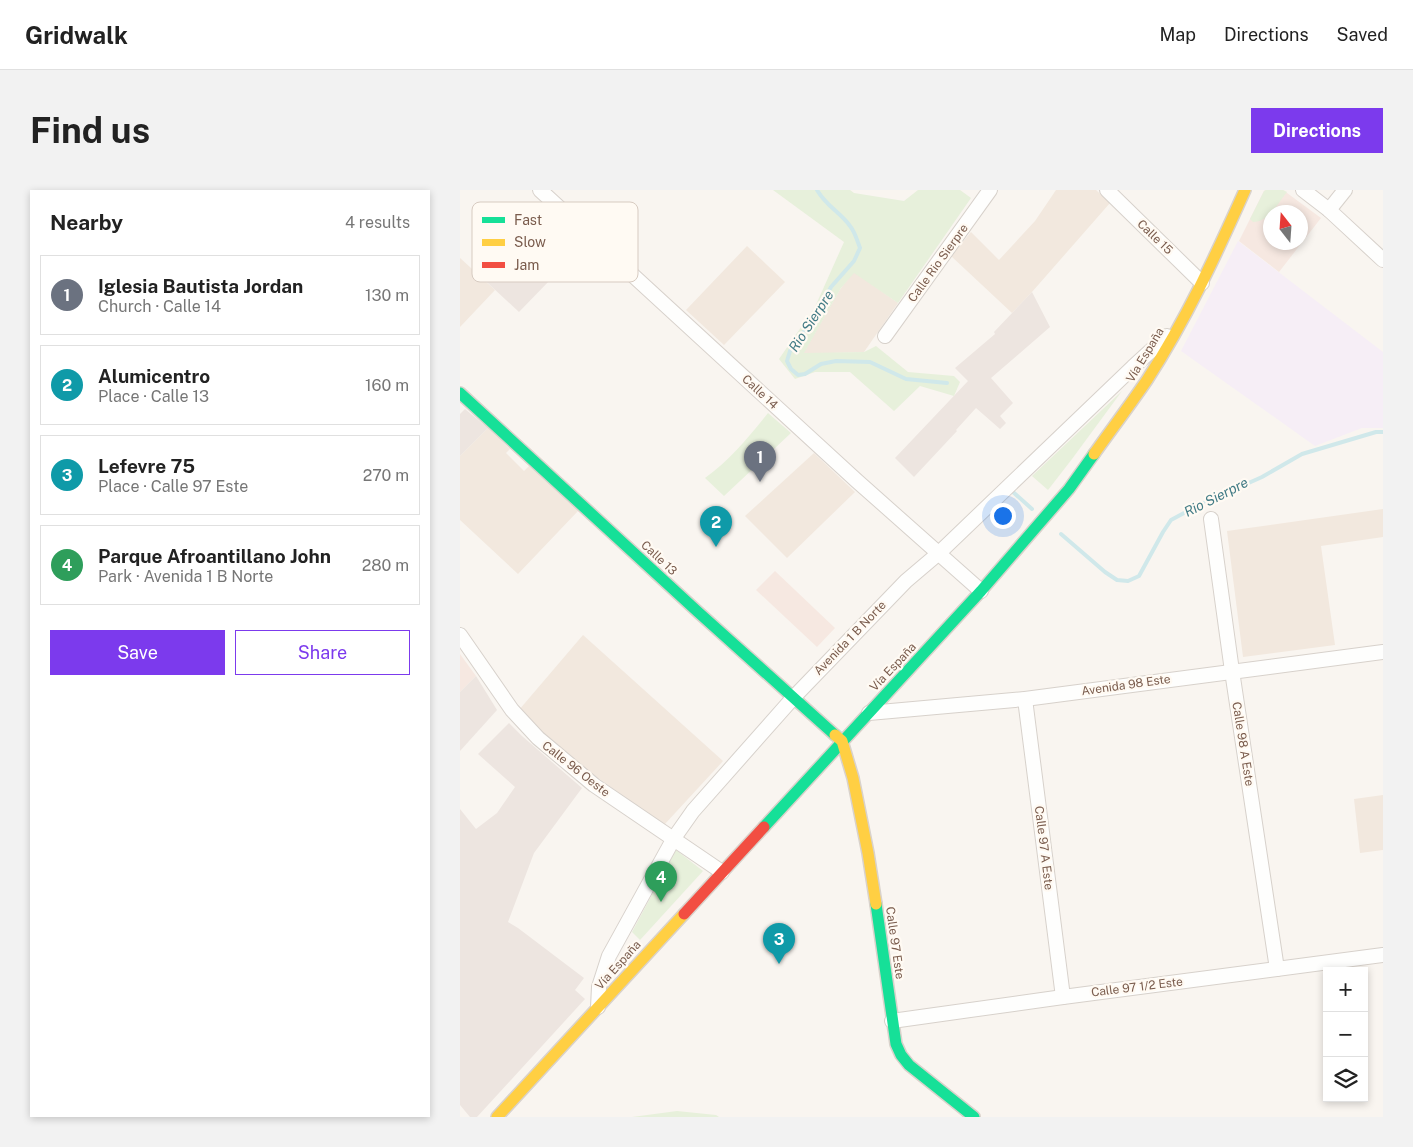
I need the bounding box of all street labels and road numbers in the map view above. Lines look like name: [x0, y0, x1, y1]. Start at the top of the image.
street label: Calle 15: [1134, 217, 1176, 257]
street label: Calle Rio Sierpre: [905, 221, 971, 305]
street label: Vía España: [1123, 325, 1167, 385]
street label: Calle 14: [739, 372, 781, 412]
street label: Calle 13: [638, 538, 680, 578]
street label: Avenida 1 B Norte: [811, 598, 889, 678]
street label: Vía España: [867, 640, 919, 694]
street label: Avenida 98 Este: [1081, 672, 1172, 698]
street label: Calle 98 A Este: [1229, 701, 1257, 787]
street label: Calle 96 Oeste: [539, 738, 613, 800]
street label: Calle 97 A Este: [1032, 805, 1056, 891]
street label: Calle 97 Este: [883, 906, 907, 980]
street label: Vía España: [592, 938, 644, 992]
street label: Calle 97 1/2 Este: [1090, 974, 1184, 1000]

